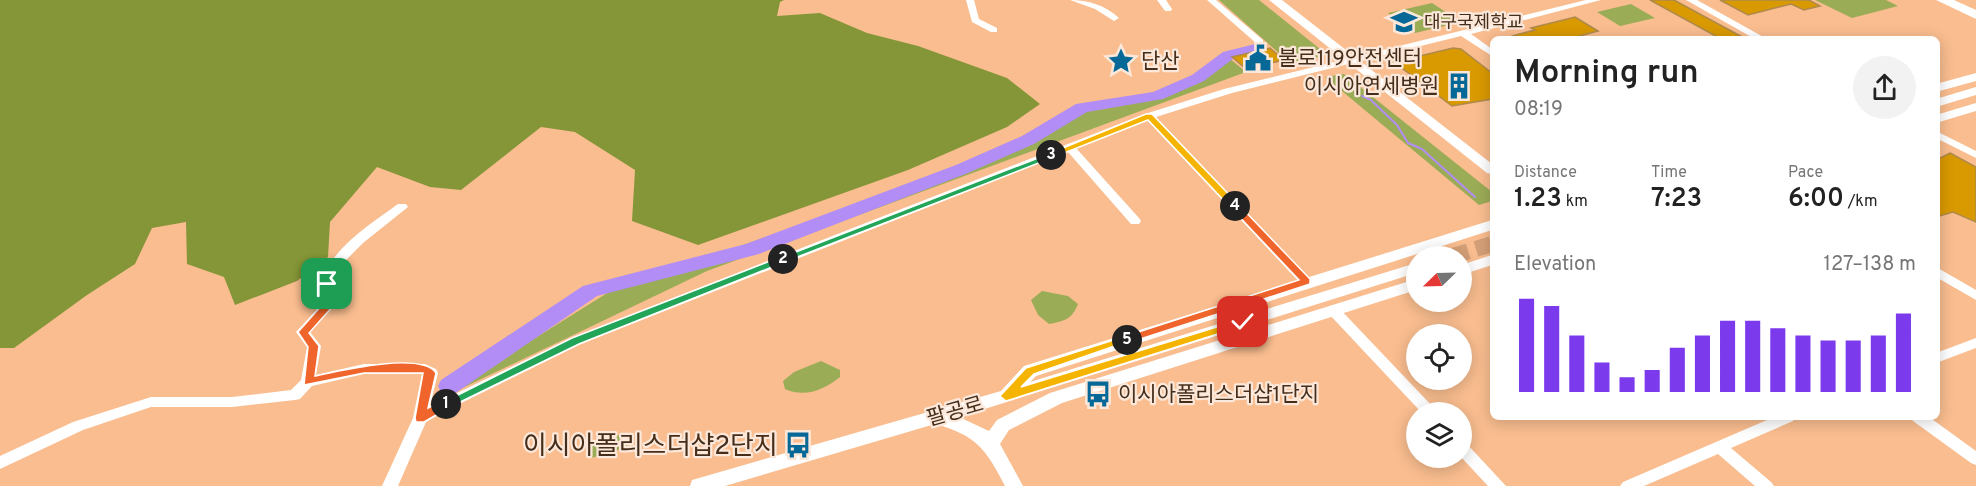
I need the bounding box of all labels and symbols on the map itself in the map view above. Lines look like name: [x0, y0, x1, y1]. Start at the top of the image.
school or university icon: 대구국제학교: [1389, 7, 1419, 37]
place label: 대구국제학교: [1424, 12, 1523, 35]
public building icon: 불로119안전센터: [1243, 43, 1273, 73]
place icon: 단산: [1106, 46, 1136, 76]
place label: 불로119안전센터: [1278, 46, 1422, 73]
place label: 단산: [1141, 49, 1180, 76]
building icon: 이시아연세병원: [1444, 71, 1474, 101]
place label: 이시아연세병원: [1304, 74, 1439, 101]
pin: 3: [1036, 140, 1066, 170]
pin: 4: [1220, 191, 1250, 221]
pin: 2: [768, 244, 798, 274]
north arrow: [1406, 246, 1472, 312]
pin: [301, 258, 352, 309]
pin: [1217, 296, 1268, 347]
pin: 5: [1112, 325, 1142, 355]
bus stop icon: 이시아폴리스더샵1단지: [1083, 379, 1113, 409]
place label: 이시아폴리스더샵1단지: [1118, 382, 1319, 409]
pin: 1: [431, 389, 461, 419]
street label: 팔공로: [924, 391, 987, 433]
bus stop icon: 이시아폴리스더샵2단지: [783, 430, 813, 460]
place label: 이시아폴리스더샵2단지: [523, 431, 778, 464]

